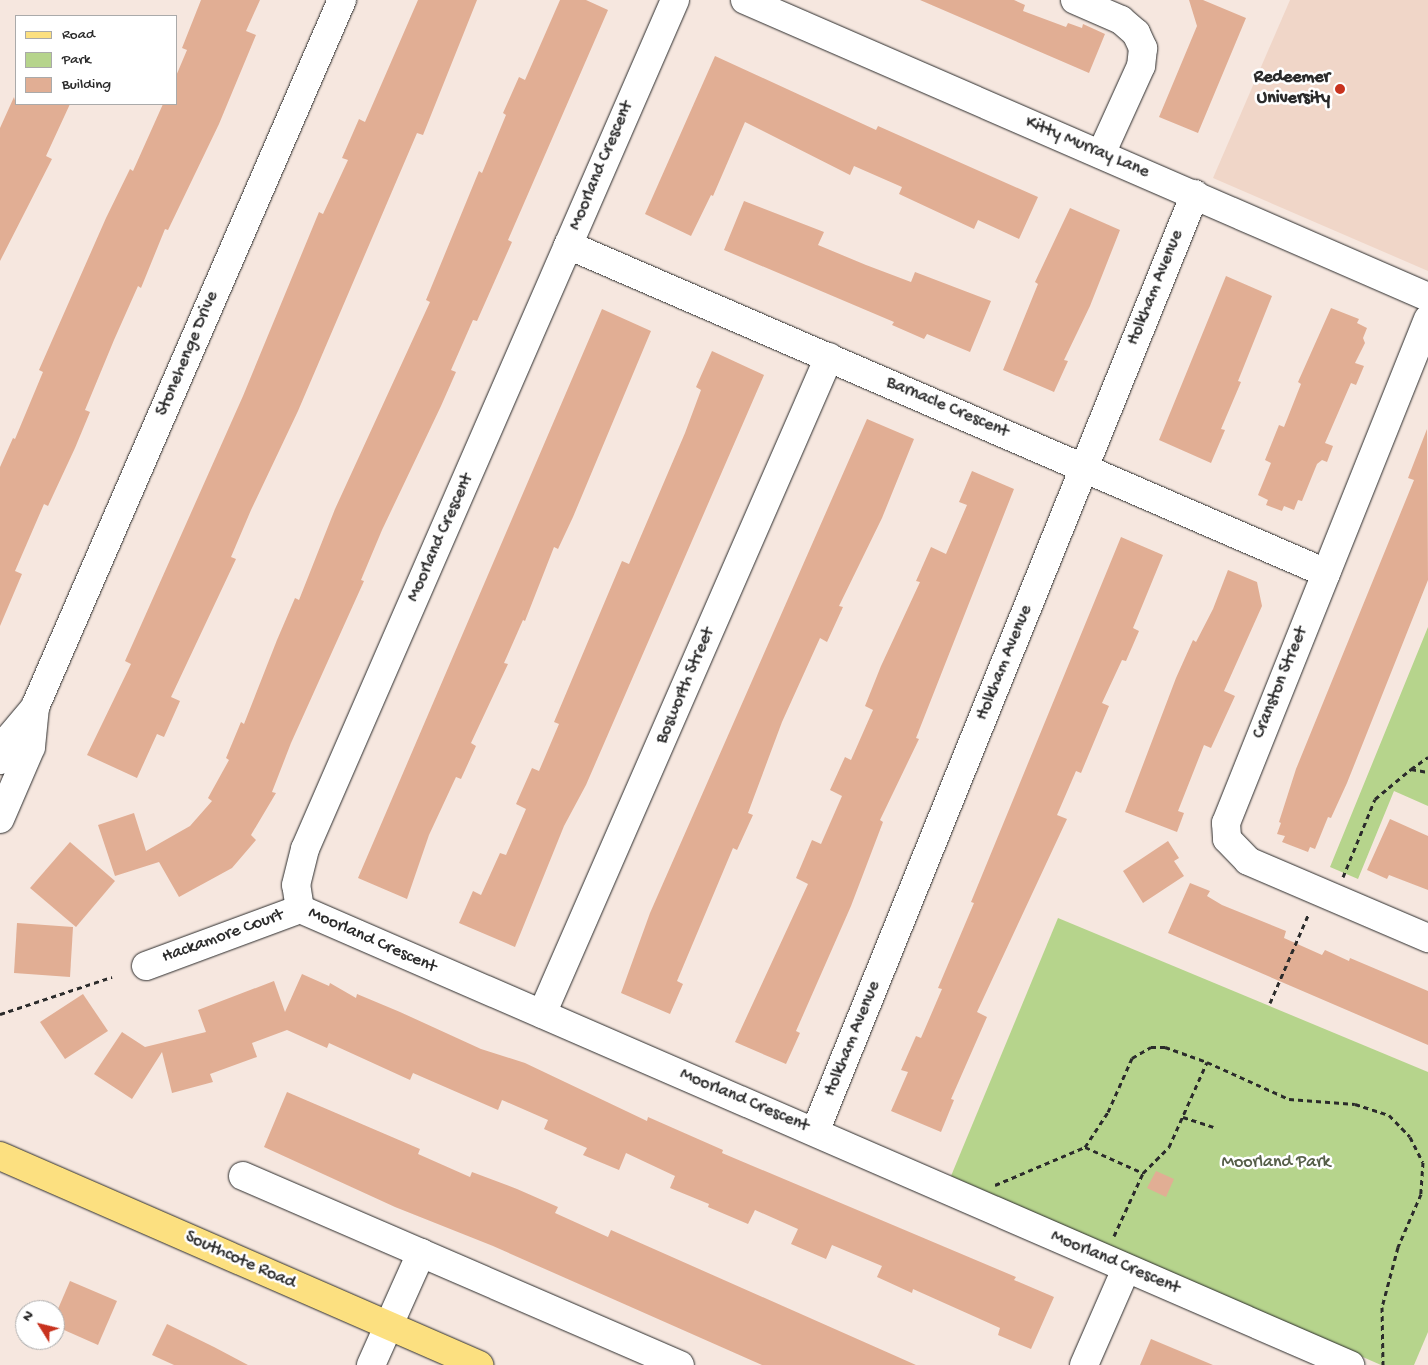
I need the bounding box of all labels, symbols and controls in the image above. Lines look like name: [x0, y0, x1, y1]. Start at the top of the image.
legend: [15, 15, 178, 105]
text: Road: [62, 26, 95, 44]
text: Park: [62, 51, 91, 69]
place label: Redeemer University: [1254, 68, 1330, 110]
text: Building: [62, 76, 111, 94]
marker: Redeemer University: [1334, 83, 1346, 95]
street label: Moorland Crescent: [565, 98, 639, 234]
street label: Kitty Murray Lane: [1022, 112, 1152, 184]
street label: Holkham Avenue: [1123, 227, 1189, 349]
street label: Stonehenge Drive: [152, 288, 224, 420]
street label: Barnacle Crescent: [882, 372, 1012, 444]
street label: Moorland Crescent: [403, 470, 479, 606]
street label: Holkham Avenue: [972, 602, 1038, 724]
street label: Cranston Street: [1249, 624, 1313, 742]
street label: Bosworth Street: [652, 625, 720, 747]
street label: Moorland Crescent: [304, 903, 440, 979]
street label: Hackamore Court: [159, 905, 287, 969]
street label: Holkham Avenue: [820, 978, 886, 1100]
street label: Moorland Crescent: [676, 1064, 812, 1138]
park label: Moorland Park: [1221, 1152, 1331, 1174]
street label: Moorland Crescent: [1047, 1226, 1183, 1300]
street label: Southcote Road: [181, 1227, 299, 1295]
north arrow: [15, 1300, 65, 1350]
text: N: [19, 1308, 38, 1325]

